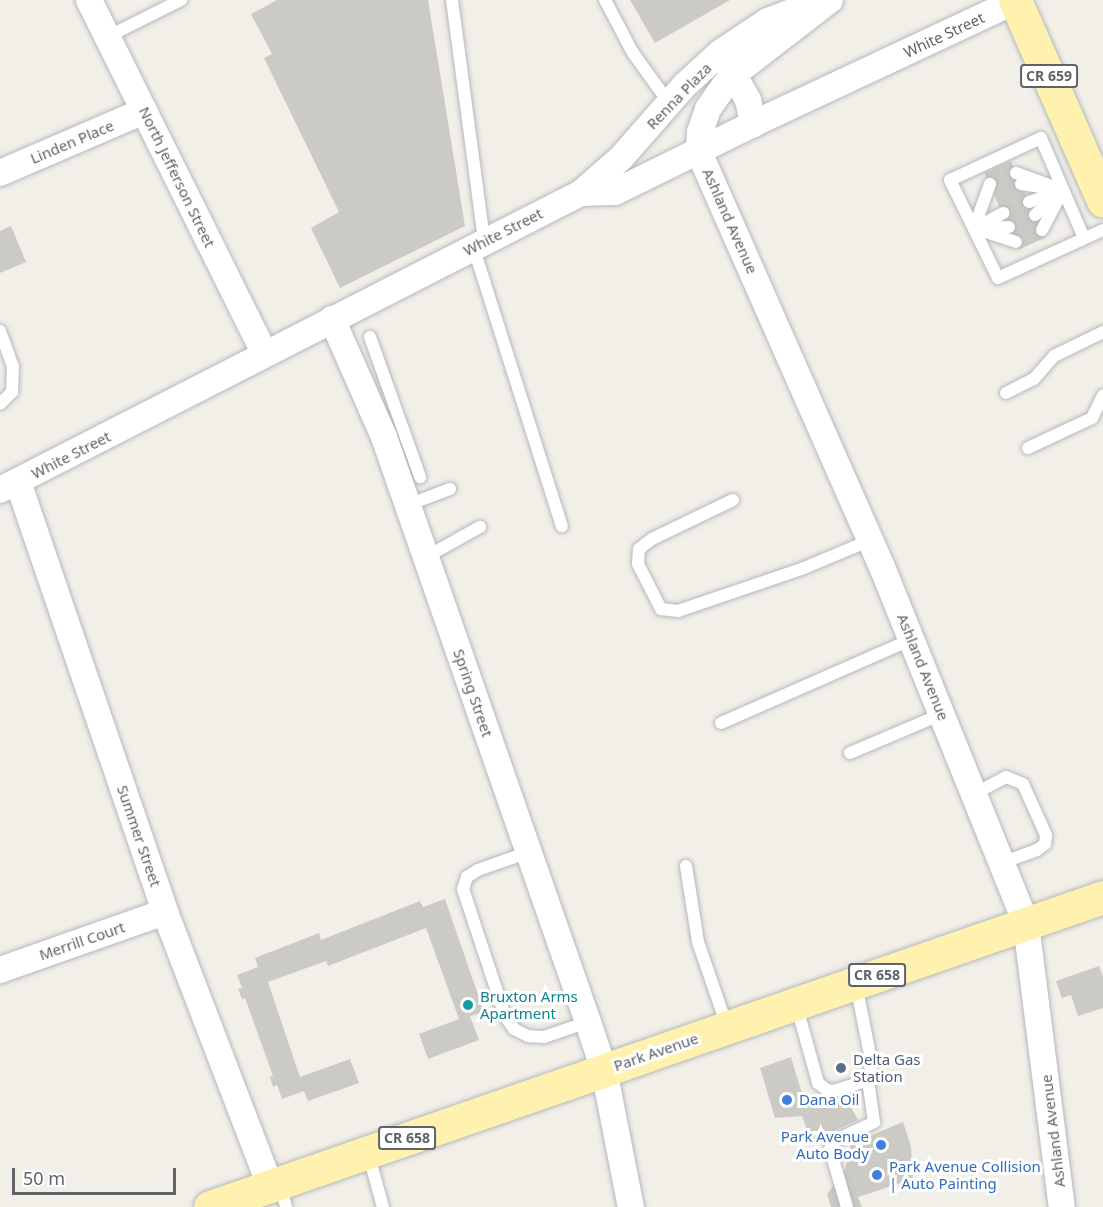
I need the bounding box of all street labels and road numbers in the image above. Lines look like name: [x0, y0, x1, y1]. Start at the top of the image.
street label: White Street: [901, 9, 987, 61]
street label: Renna Plaza: [643, 59, 715, 133]
road number: CR 659: [1019, 65, 1079, 87]
street label: North Jefferson Street: [135, 104, 219, 250]
street label: Linden Place: [28, 116, 116, 168]
street label: Ashland Avenue: [699, 166, 761, 276]
street label: White Street: [460, 204, 546, 260]
street label: White Street: [28, 427, 114, 483]
street label: Ashland Avenue: [893, 611, 953, 723]
street label: Spring Street: [450, 647, 496, 739]
street label: Summer Street: [113, 783, 165, 889]
street label: Merrill Court: [37, 918, 127, 964]
road number: CR 658: [847, 964, 907, 986]
street label: Park Avenue: [611, 1029, 701, 1075]
street label: Ashland Avenue: [1037, 1074, 1069, 1188]
road number: CR 658: [377, 1127, 437, 1149]

